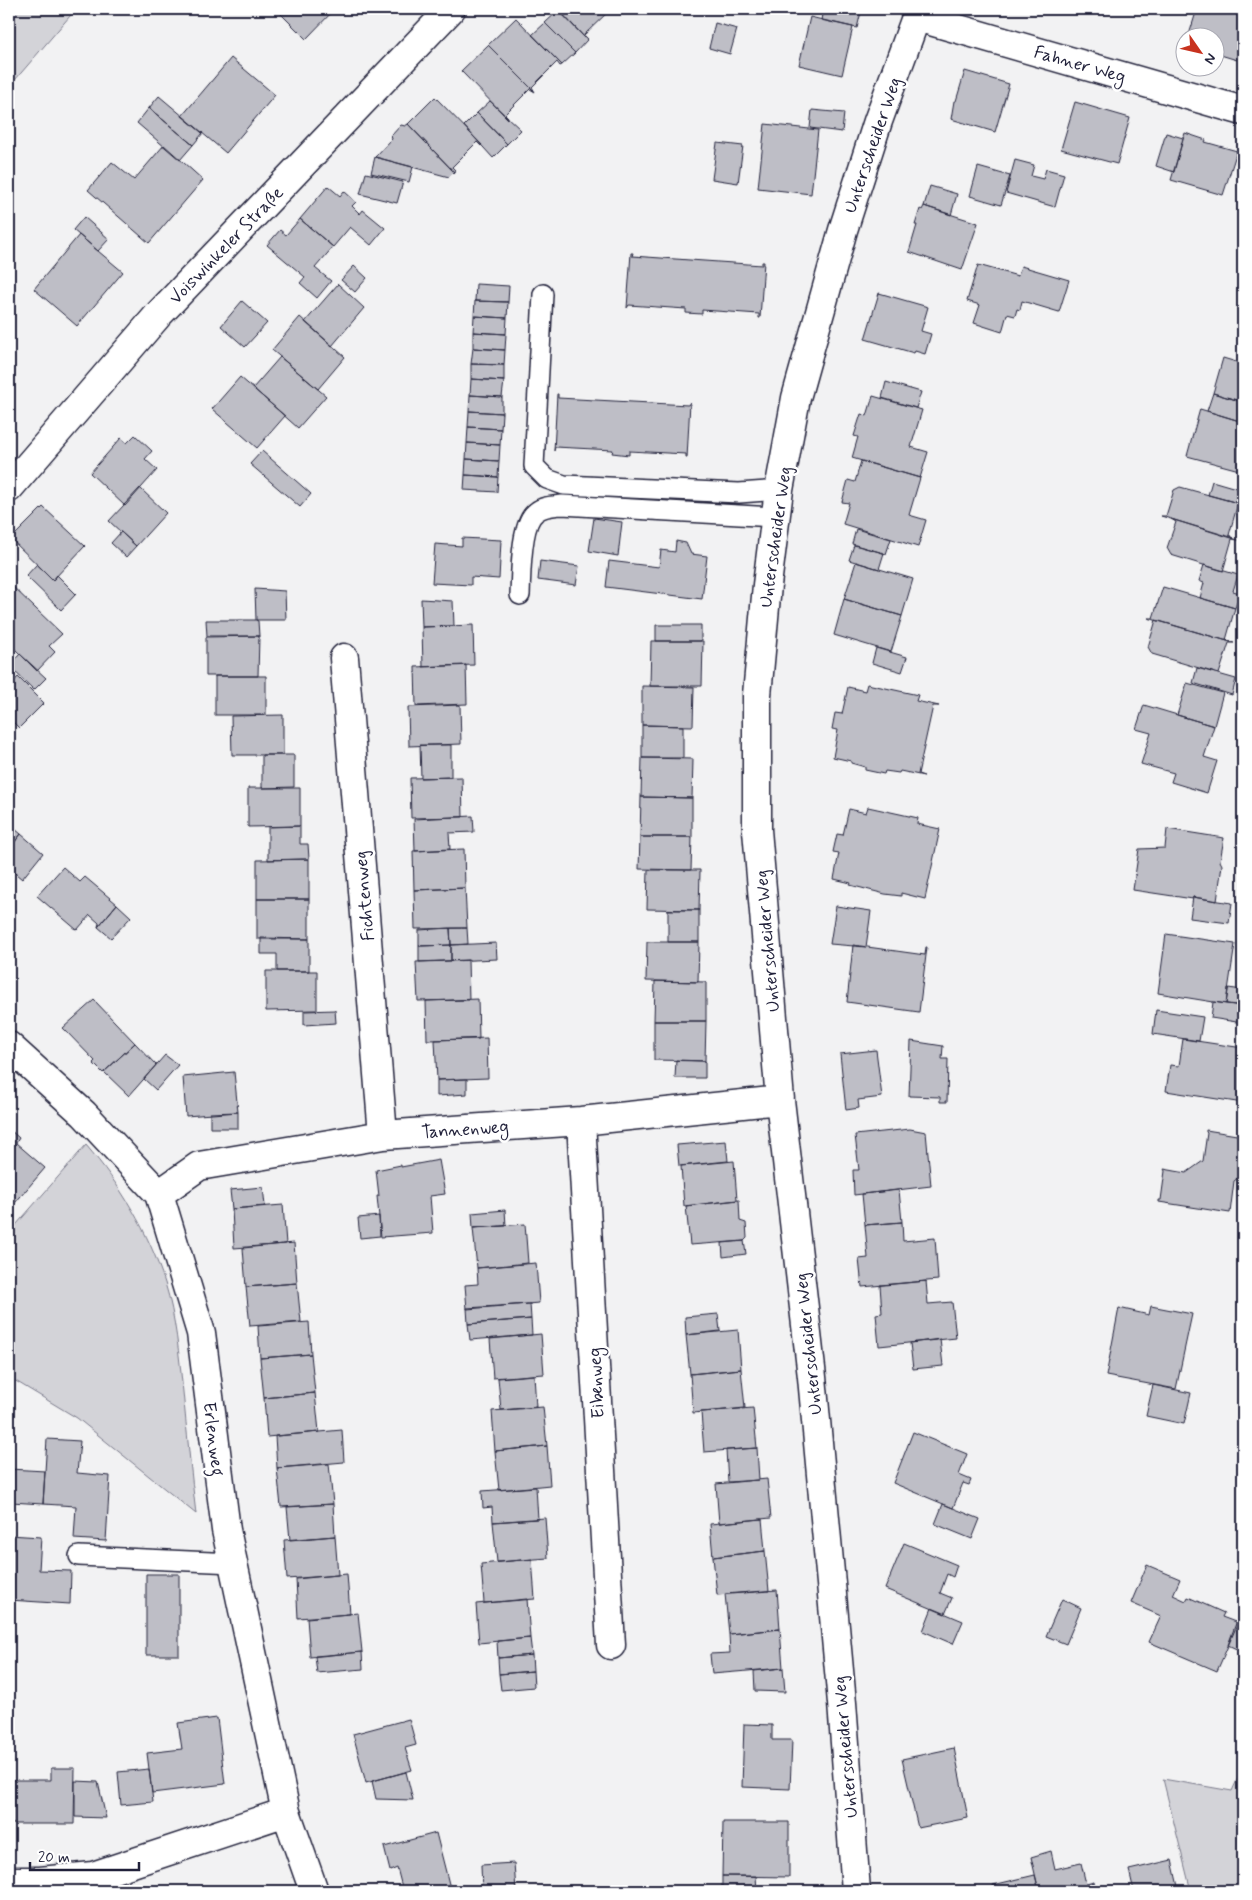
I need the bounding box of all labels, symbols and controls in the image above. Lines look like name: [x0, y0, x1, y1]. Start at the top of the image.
north arrow: [1174, 28, 1224, 78]
street label: Fahner Weg: [1031, 40, 1128, 90]
text: N: [1200, 50, 1220, 68]
street label: Unterscheider Weg: [838, 74, 907, 217]
street label: Voiswinkeler Straße: [164, 181, 289, 310]
street label: Unterscheider Weg: [754, 465, 798, 609]
street label: Fichtenweg: [349, 850, 381, 942]
street label: Unterscheider Weg: [750, 869, 786, 1013]
street label: Tannenweg: [421, 1115, 510, 1146]
street label: Unterscheider Weg: [790, 1272, 828, 1416]
street label: Eibenweg: [583, 1347, 612, 1419]
street label: Erlenweg: [195, 1401, 229, 1478]
street label: Unterscheider Weg: [828, 1675, 864, 1819]
scale bar: [30, 1840, 139, 1872]
text: 20 m: [38, 1848, 70, 1868]

